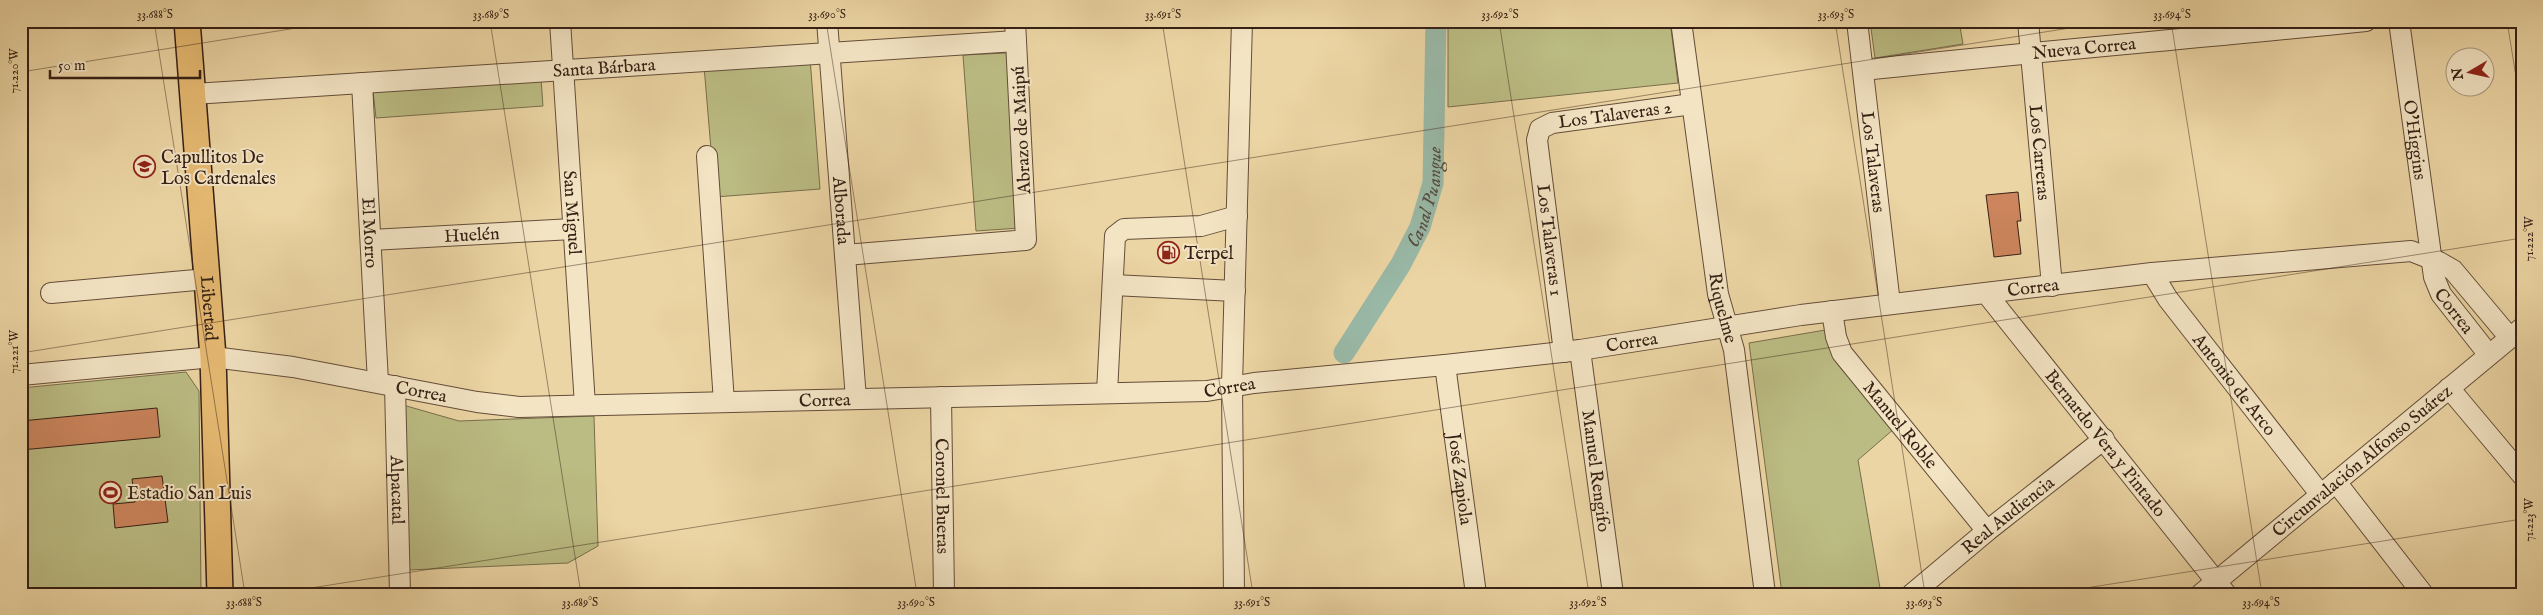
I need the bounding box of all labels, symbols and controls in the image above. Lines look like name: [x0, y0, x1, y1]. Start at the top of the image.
text: 33.688°S: [137, 7, 173, 22]
text: 33.689°S: [473, 7, 509, 22]
text: 33.690°S: [808, 7, 846, 22]
text: 33.691°S: [1145, 7, 1181, 22]
text: 33.692°S: [1481, 7, 1519, 22]
text: 33.693°S: [1818, 7, 1854, 22]
text: 33.694°S: [2153, 7, 2191, 22]
street label: Nueva Correa: [2031, 33, 2137, 66]
text: 71.220°W: [7, 48, 22, 94]
scale bar: [50, 48, 200, 80]
north arrow: [2446, 48, 2496, 98]
street label: Santa Bárbara: [552, 54, 656, 84]
text: 50 m: [58, 56, 86, 75]
street label: Abrazo de Maipú: [1008, 65, 1037, 196]
text: N: [2448, 66, 2468, 82]
street label: Los Talaveras 2: [1557, 97, 1673, 135]
street label: O'Higgins: [2397, 99, 2431, 181]
street label: Los Carreras: [2023, 104, 2054, 201]
street label: Los Talaveras: [1855, 110, 1889, 214]
water label: Canal Puangue: [1402, 146, 1448, 252]
place label: Capullitos De Los Cardenales: [161, 147, 276, 191]
school or university icon: Capullitos De Los Cardenales: [133, 155, 157, 179]
street label: San Miguel: [557, 170, 585, 256]
street label: Alborada: [826, 175, 854, 246]
street label: Los Talaveras 1: [1530, 183, 1567, 297]
street label: El Morro: [355, 197, 382, 269]
text: 71.222°W: [2522, 216, 2537, 261]
street label: Huelén: [444, 223, 501, 249]
fuel station icon: Terpel: [1156, 241, 1180, 265]
place label: Terpel: [1184, 243, 1233, 266]
street label: Riquelme: [1702, 271, 1741, 346]
street label: Correa: [2006, 274, 2060, 303]
street label: Libertad: [194, 275, 222, 342]
street label: Correa: [2428, 284, 2478, 339]
street label: Correa: [1605, 328, 1660, 359]
street label: Antonio de Arco: [2186, 329, 2281, 441]
text: 71.221°W: [7, 330, 22, 374]
street label: Bernardo Vera y Pintado: [2039, 366, 2171, 523]
street label: Correa: [1202, 373, 1257, 404]
street label: Correa: [393, 377, 449, 409]
street label: Manuel Roble: [1857, 377, 1942, 474]
street label: Circunvalación Alfonso Suárez: [2268, 380, 2458, 543]
street label: Correa: [799, 389, 851, 413]
street label: Manuel Rengifo: [1575, 409, 1615, 534]
street label: José Zapiola: [1441, 430, 1477, 527]
street label: Coronel Bueras: [929, 438, 953, 554]
street label: Alpacatal: [384, 454, 408, 525]
street label: Real Audiencia: [1957, 472, 2060, 560]
sports icon: Estadio San Luis: [99, 481, 123, 505]
place label: Estadio San Luis: [127, 483, 252, 506]
text: 71.223°W: [2522, 498, 2537, 542]
text: 33.688°S: [226, 595, 262, 610]
text: 33.689°S: [562, 595, 598, 610]
text: 33.690°S: [897, 595, 935, 610]
text: 33.691°S: [1234, 595, 1270, 610]
text: 33.692°S: [1569, 595, 1607, 610]
text: 33.693°S: [1906, 595, 1942, 610]
text: 33.694°S: [2242, 595, 2280, 610]

